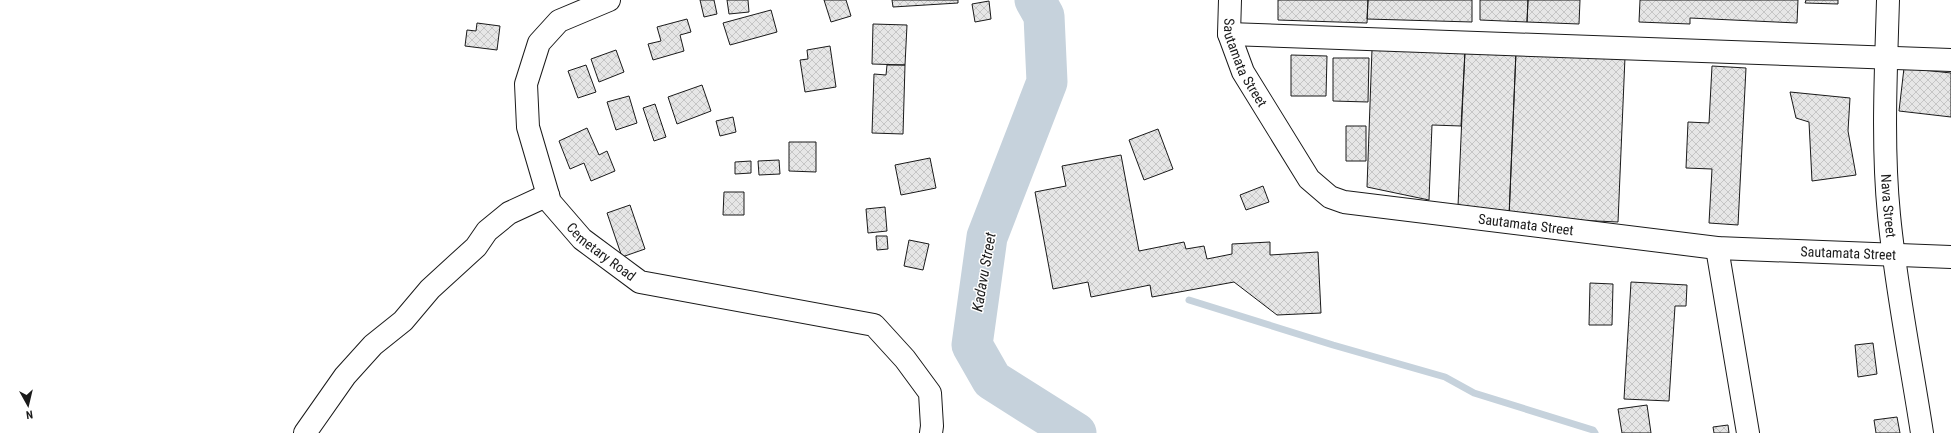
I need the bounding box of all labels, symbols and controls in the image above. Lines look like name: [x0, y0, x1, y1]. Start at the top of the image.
street label: Sautamata Street: [1221, 18, 1270, 110]
street label: Nava Street: [1878, 174, 1899, 239]
street label: Sautamata Street: [1477, 211, 1574, 238]
street label: Cemetary Road: [563, 219, 639, 284]
water label: Kadavu Street: [968, 230, 1000, 313]
street label: Sautamata Street: [1800, 243, 1897, 263]
north arrow: [8, 385, 48, 425]
text: N: [25, 408, 34, 421]

